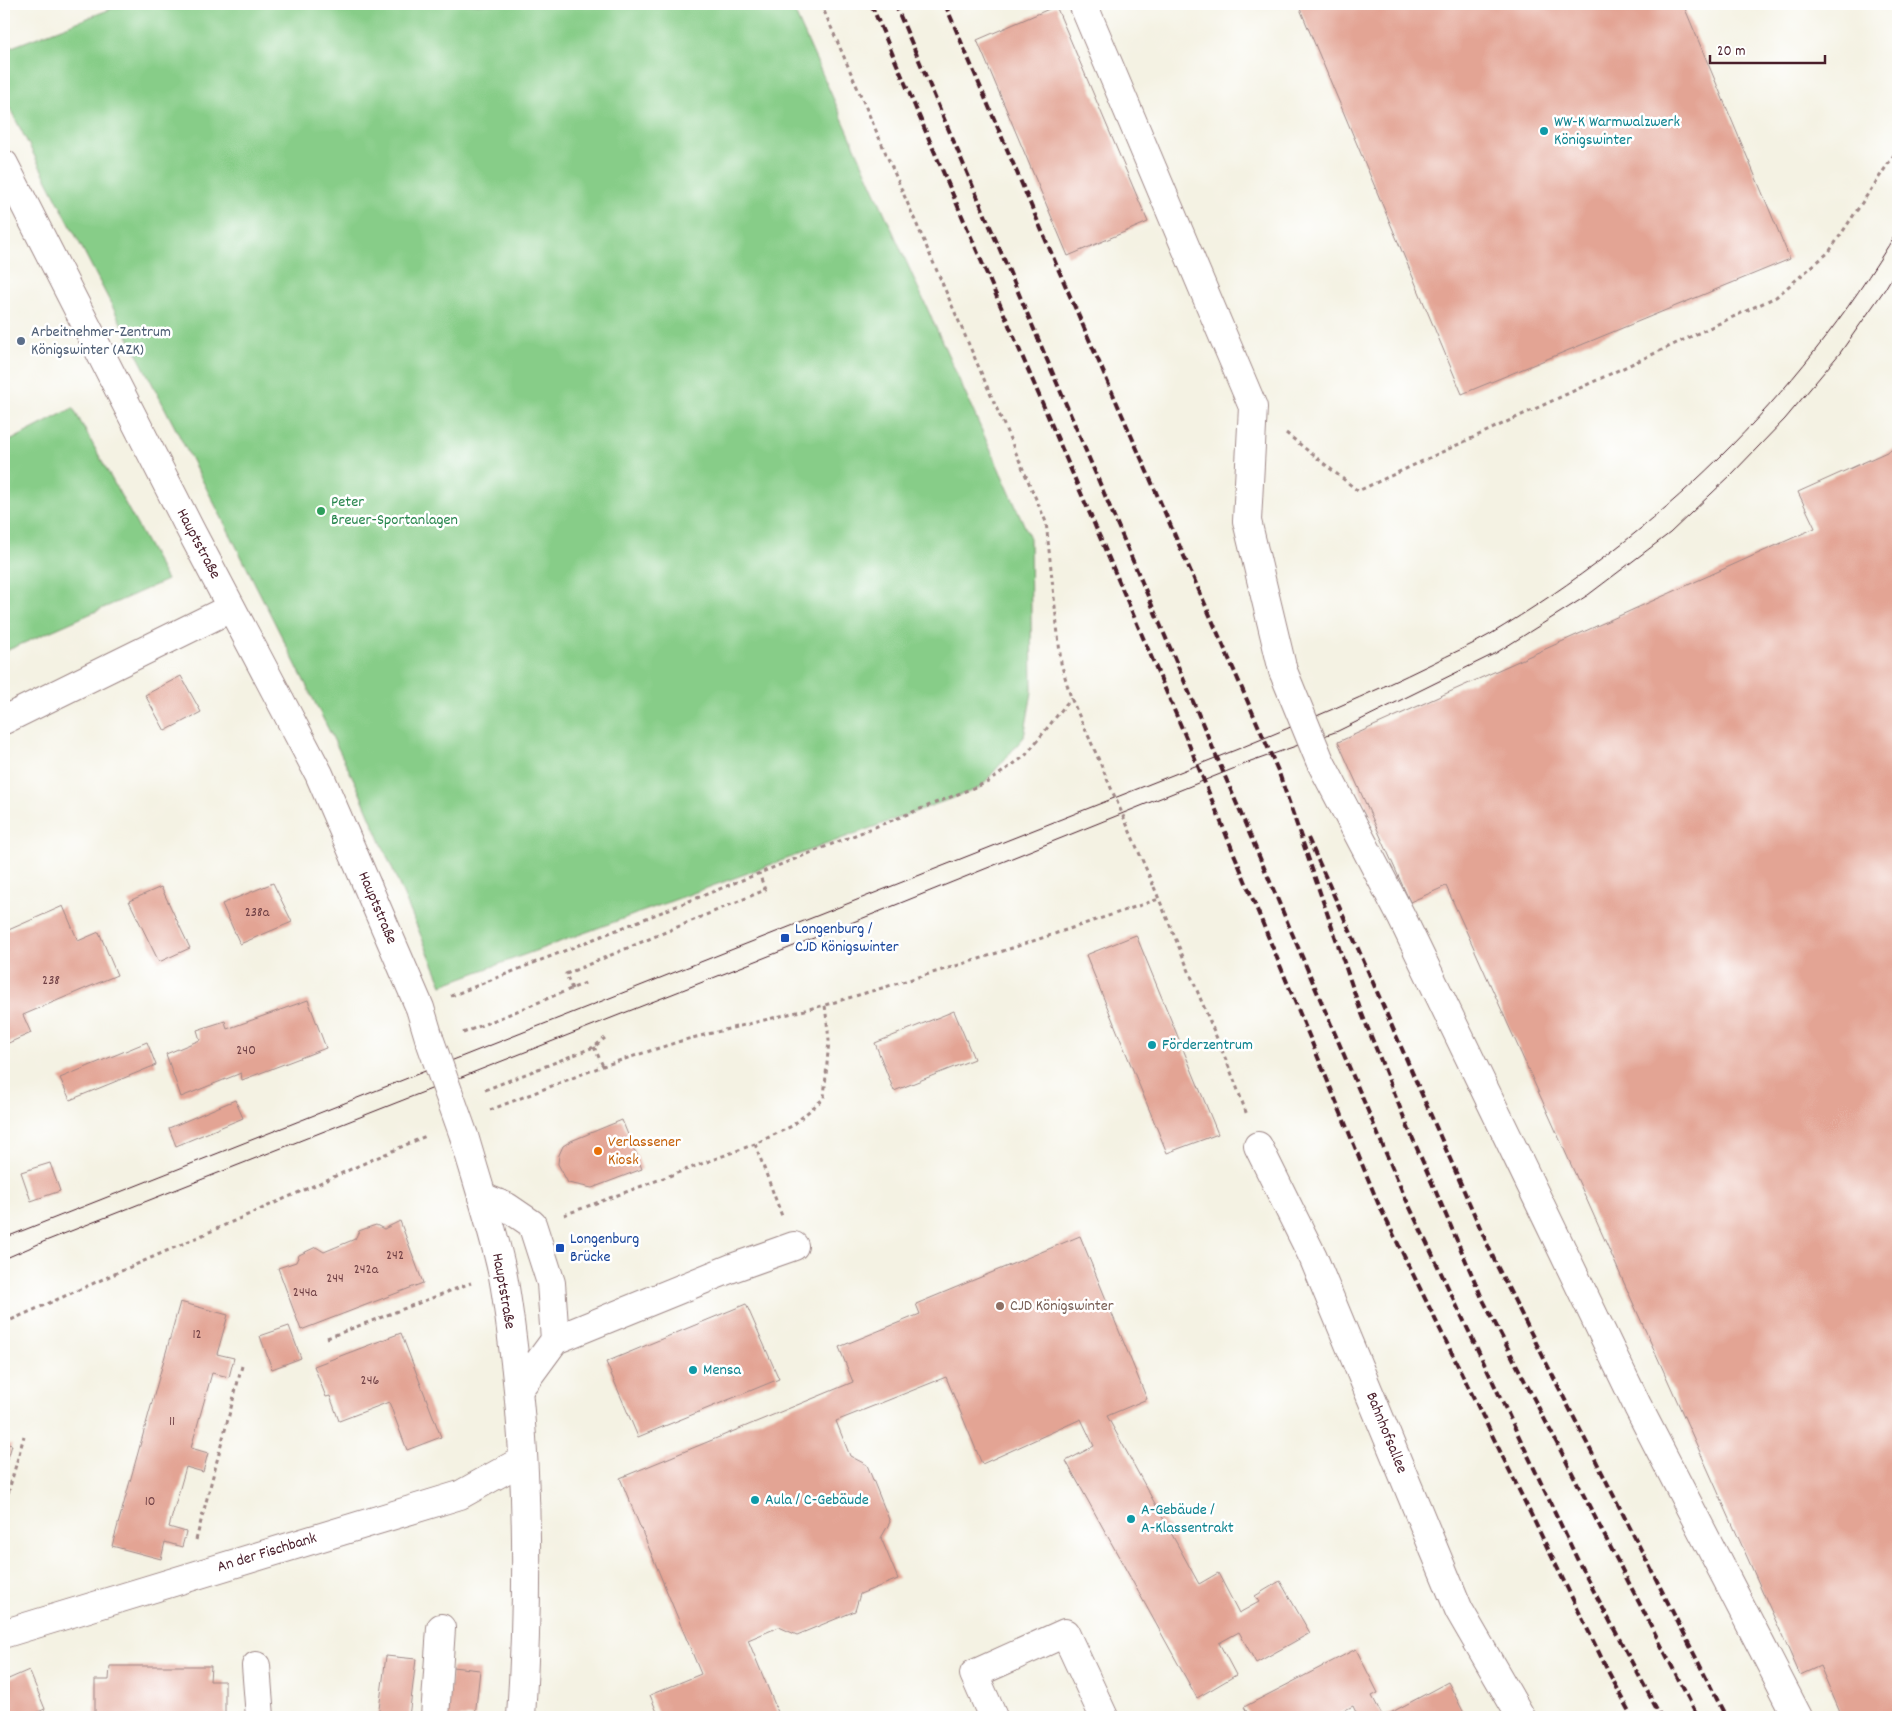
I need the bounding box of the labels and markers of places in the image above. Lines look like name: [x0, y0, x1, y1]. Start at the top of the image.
place label: WW-K Warmwalzwerk Königswinter: [1554, 111, 1680, 152]
marker: WW-K Warmwalzwerk Königswinter: [1538, 125, 1550, 137]
place label: Arbeitnehmer-Zentrum Königswinter (AZK): [31, 321, 171, 362]
marker: Arbeitnehmer-Zentrum Königswinter (AZK): [15, 335, 27, 347]
place label: Peter Breuer-Sportanlagen: [331, 491, 458, 532]
marker: Peter Breuer-Sportanlagen: [315, 505, 327, 517]
place label: Longenburg / CJD Königswinter: [795, 918, 899, 959]
marker: Longenburg / CJD Königswinter: [779, 932, 791, 944]
place label: Förderzentrum: [1162, 1034, 1253, 1057]
marker: Förderzentrum: [1146, 1039, 1158, 1051]
place label: Verlassener Kiosk: [608, 1131, 681, 1172]
marker: Verlassener Kiosk: [592, 1145, 604, 1157]
place label: Longenburg Brücke: [570, 1228, 639, 1269]
marker: Longenburg Brücke: [554, 1242, 566, 1254]
place label: CJD Königswinter: [1010, 1295, 1114, 1318]
marker: CJD Königswinter: [994, 1300, 1006, 1312]
place label: Mensa: [703, 1359, 742, 1382]
marker: Mensa: [687, 1364, 699, 1376]
place label: Aula / C-Gebäude: [765, 1489, 869, 1512]
marker: Aula / C-Gebäude: [749, 1494, 761, 1506]
place label: A-Gebäude / A-Klassentrakt: [1141, 1499, 1234, 1540]
marker: A-Gebäude / A-Klassentrakt: [1125, 1513, 1137, 1525]

